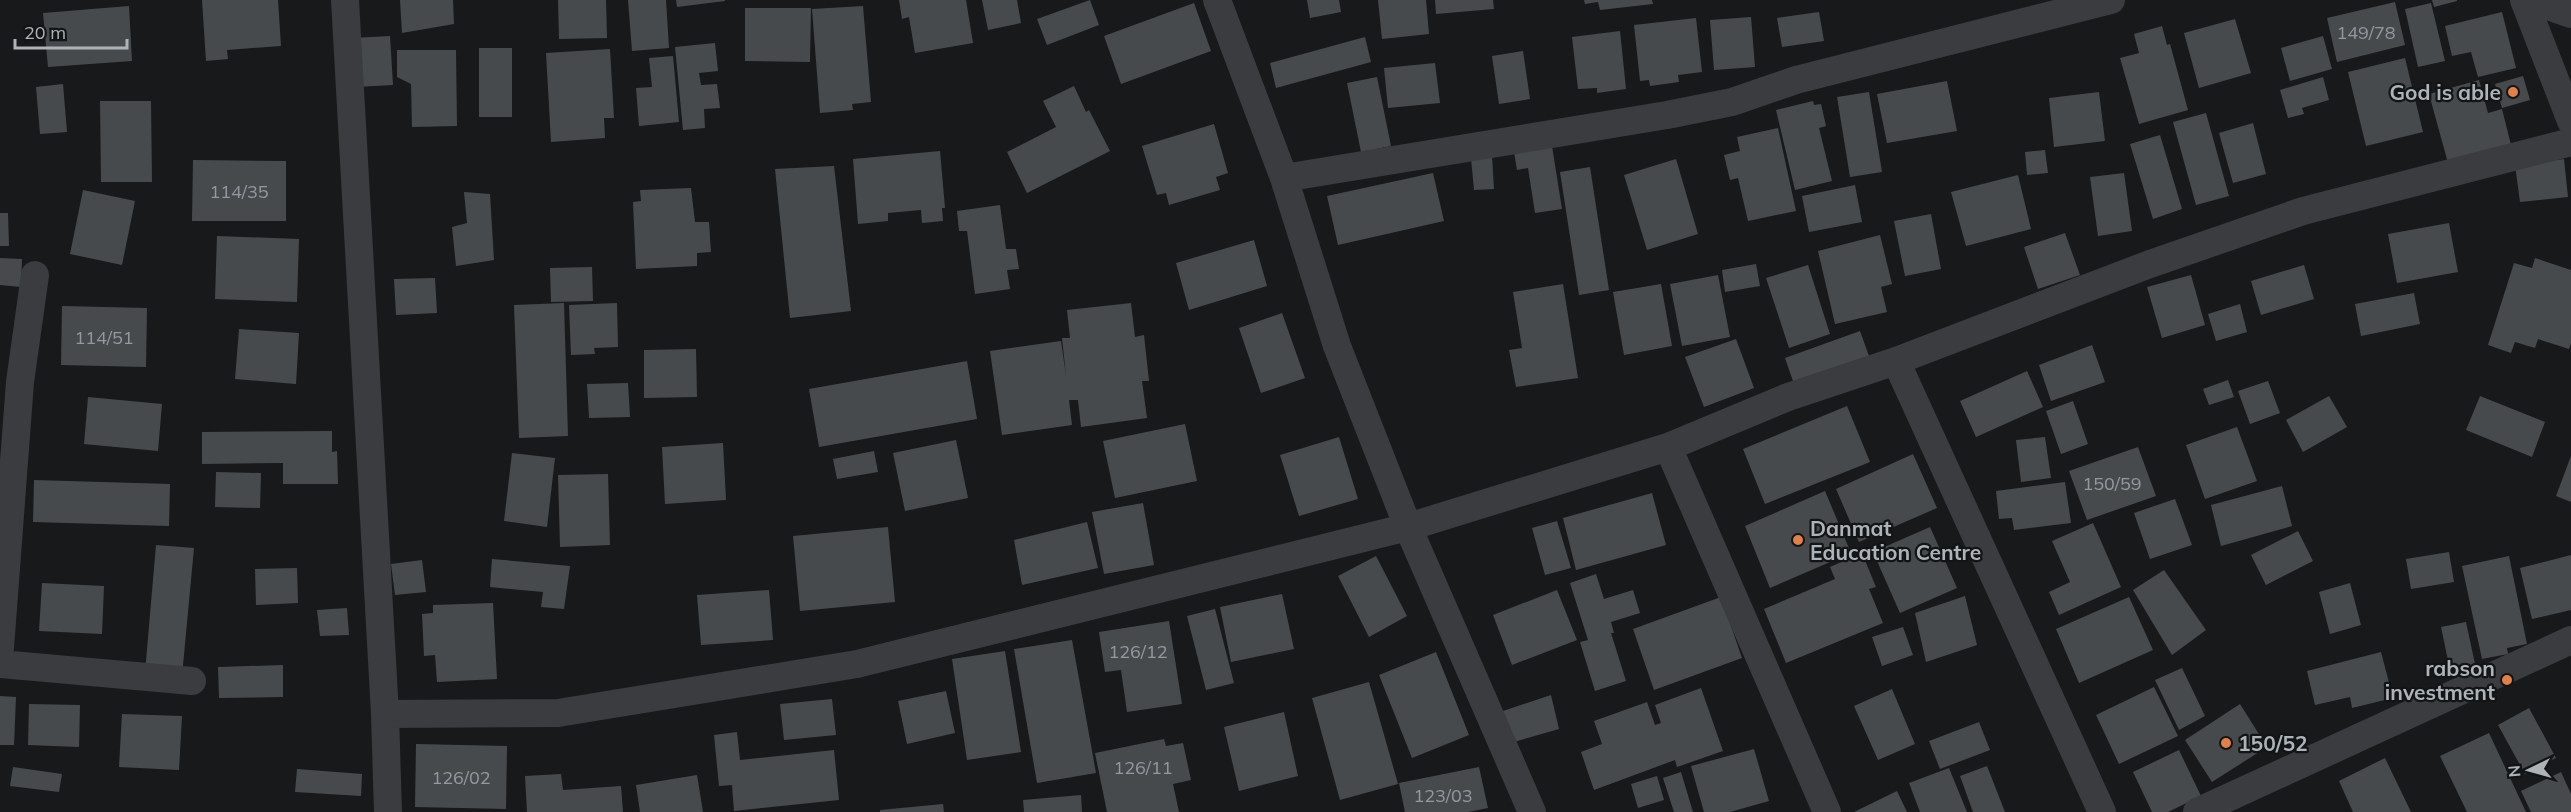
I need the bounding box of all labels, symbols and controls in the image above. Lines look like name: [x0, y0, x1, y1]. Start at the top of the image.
scale bar: [15, 12, 128, 50]
text: 20 m: [24, 21, 66, 44]
house number: 149/78: [2336, 21, 2396, 44]
place label: God is able: [2389, 79, 2501, 105]
marker: God is able: [2506, 85, 2520, 99]
house number: 114/35: [209, 180, 269, 203]
house number: 114/51: [74, 326, 134, 349]
house number: 150/59: [2082, 472, 2142, 495]
place label: Danmat Education Centre: [1810, 515, 1981, 565]
marker: Danmat Education Centre: [1791, 533, 1805, 547]
house number: 126/12: [1108, 640, 1168, 663]
place label: rabson investment: [2385, 655, 2495, 705]
marker: rabson investment: [2500, 673, 2514, 687]
place label: 150/52: [2238, 730, 2308, 756]
marker: 150/52: [2219, 736, 2233, 750]
north arrow: [2499, 740, 2559, 800]
house number: 126/11: [1113, 756, 1173, 779]
text: N: [2504, 764, 2525, 778]
house number: 126/02: [431, 766, 491, 789]
house number: 123/03: [1413, 784, 1473, 807]

